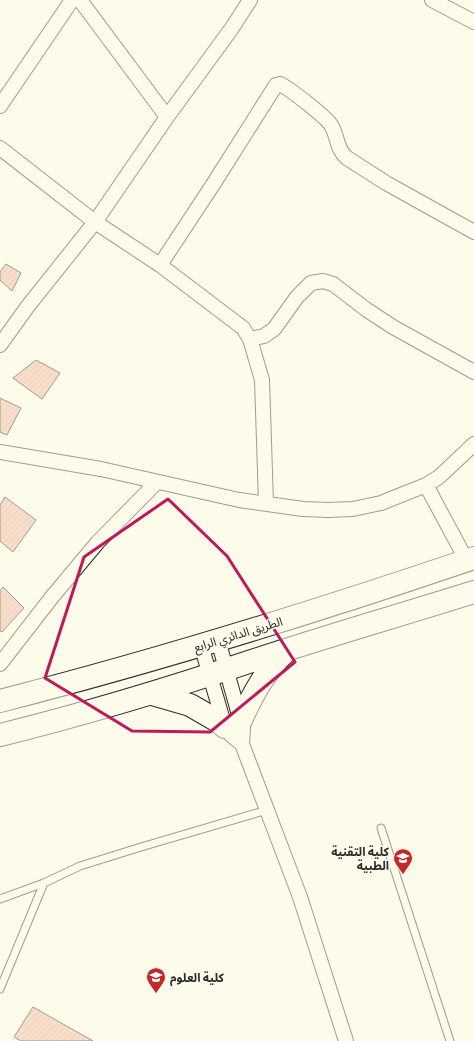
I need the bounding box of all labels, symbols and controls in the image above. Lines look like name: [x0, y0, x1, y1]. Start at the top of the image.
street label: الطريق الدائري الرابع: [191, 612, 285, 657]
place label: كلية التقنية الطبية: [331, 843, 390, 874]
school or university icon: كلية التقنية الطبية: [392, 847, 414, 875]
school or university icon: كلية العلوم: [145, 966, 167, 994]
place label: كلية العلوم: [170, 969, 225, 987]

